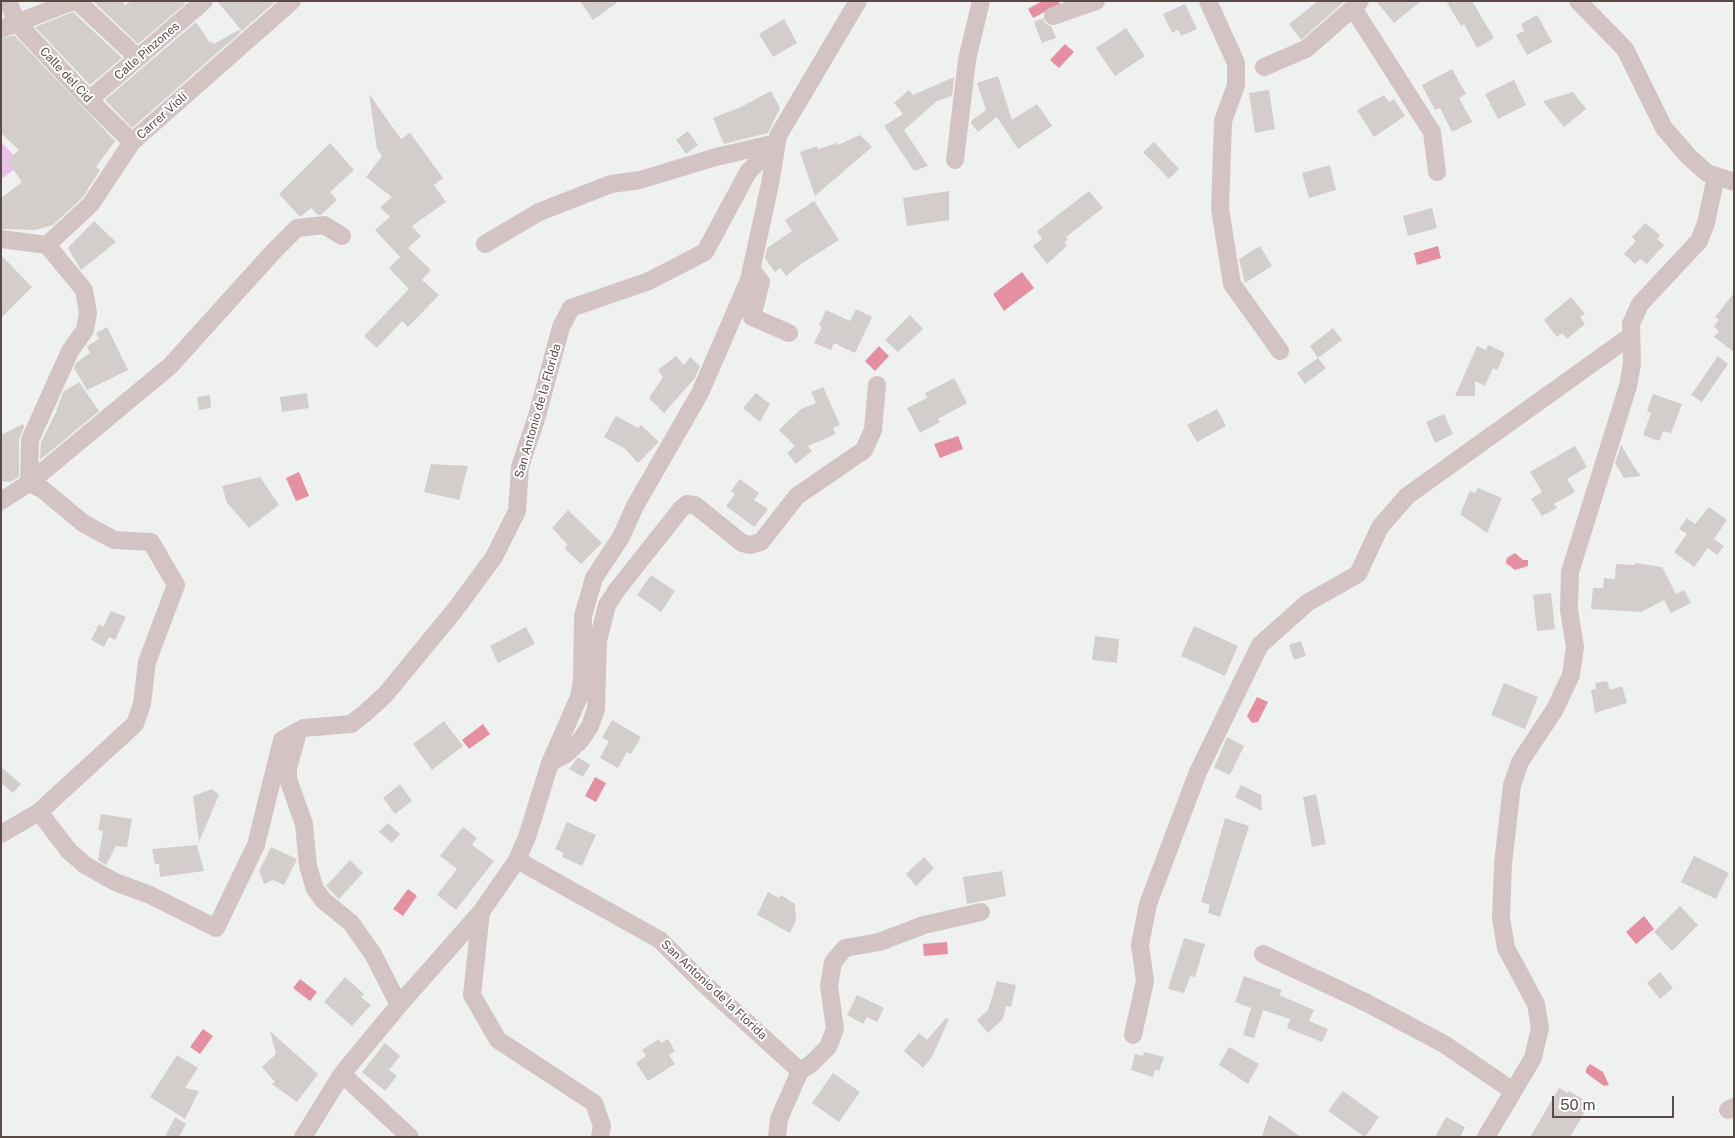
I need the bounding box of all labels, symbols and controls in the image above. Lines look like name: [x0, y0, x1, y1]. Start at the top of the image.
street label: Calle Pinzones: [112, 19, 182, 83]
street label: Calle del Cid: [37, 44, 95, 106]
street label: Carrer Violí: [134, 90, 190, 142]
street label: San Antonio de la Florida: [512, 342, 564, 480]
street label: San Antonio de la Florida: [658, 937, 770, 1043]
scale bar: [1555, 1086, 1678, 1118]
text: 50 m: [1560, 1096, 1595, 1113]

